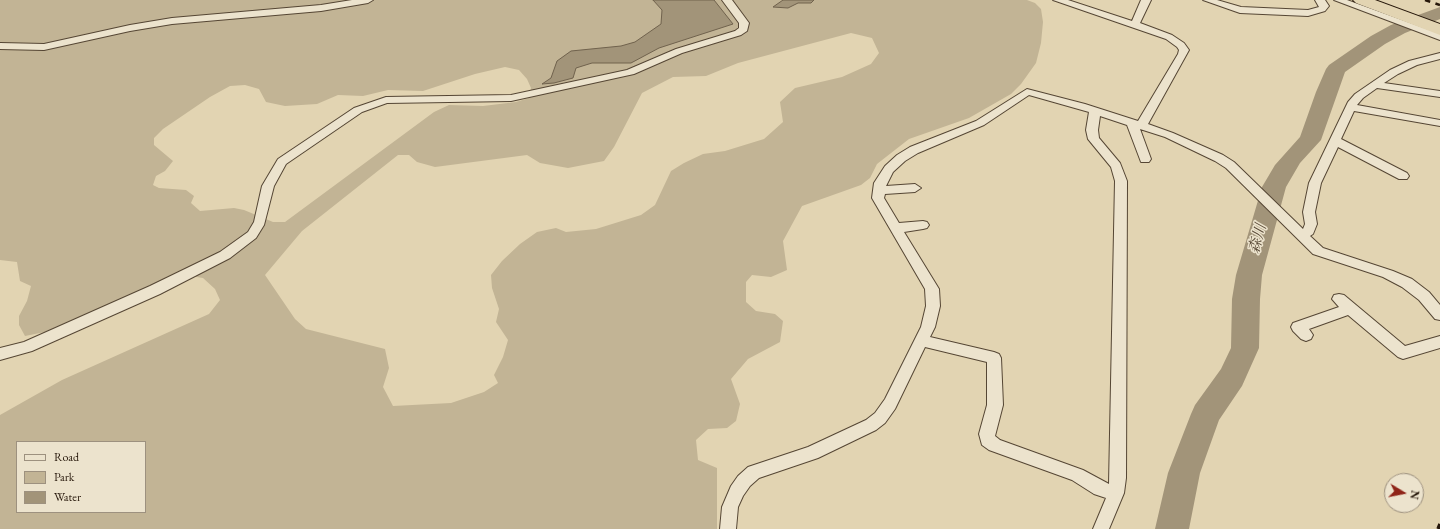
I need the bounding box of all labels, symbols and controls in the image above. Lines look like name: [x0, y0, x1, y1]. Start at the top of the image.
water label: 森川: [1245, 222, 1271, 256]
legend: [16, 441, 146, 513]
text: Road: [54, 449, 79, 465]
text: Park: [54, 469, 74, 485]
north arrow: [1384, 473, 1424, 513]
text: Water: [54, 489, 81, 505]
text: N: [1407, 489, 1422, 501]

